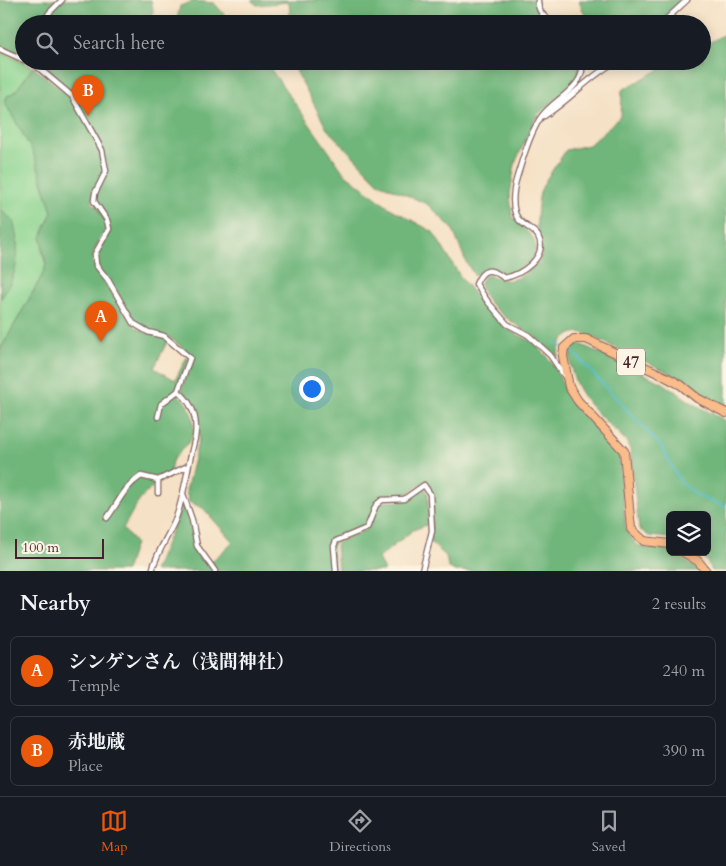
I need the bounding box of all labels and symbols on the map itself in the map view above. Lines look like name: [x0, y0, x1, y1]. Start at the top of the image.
pin: B: [72, 75, 104, 116]
pin: A: [85, 301, 117, 342]
road number: 47: [617, 348, 645, 376]
your location: [299, 376, 325, 402]
scale bar: [15, 536, 104, 559]

